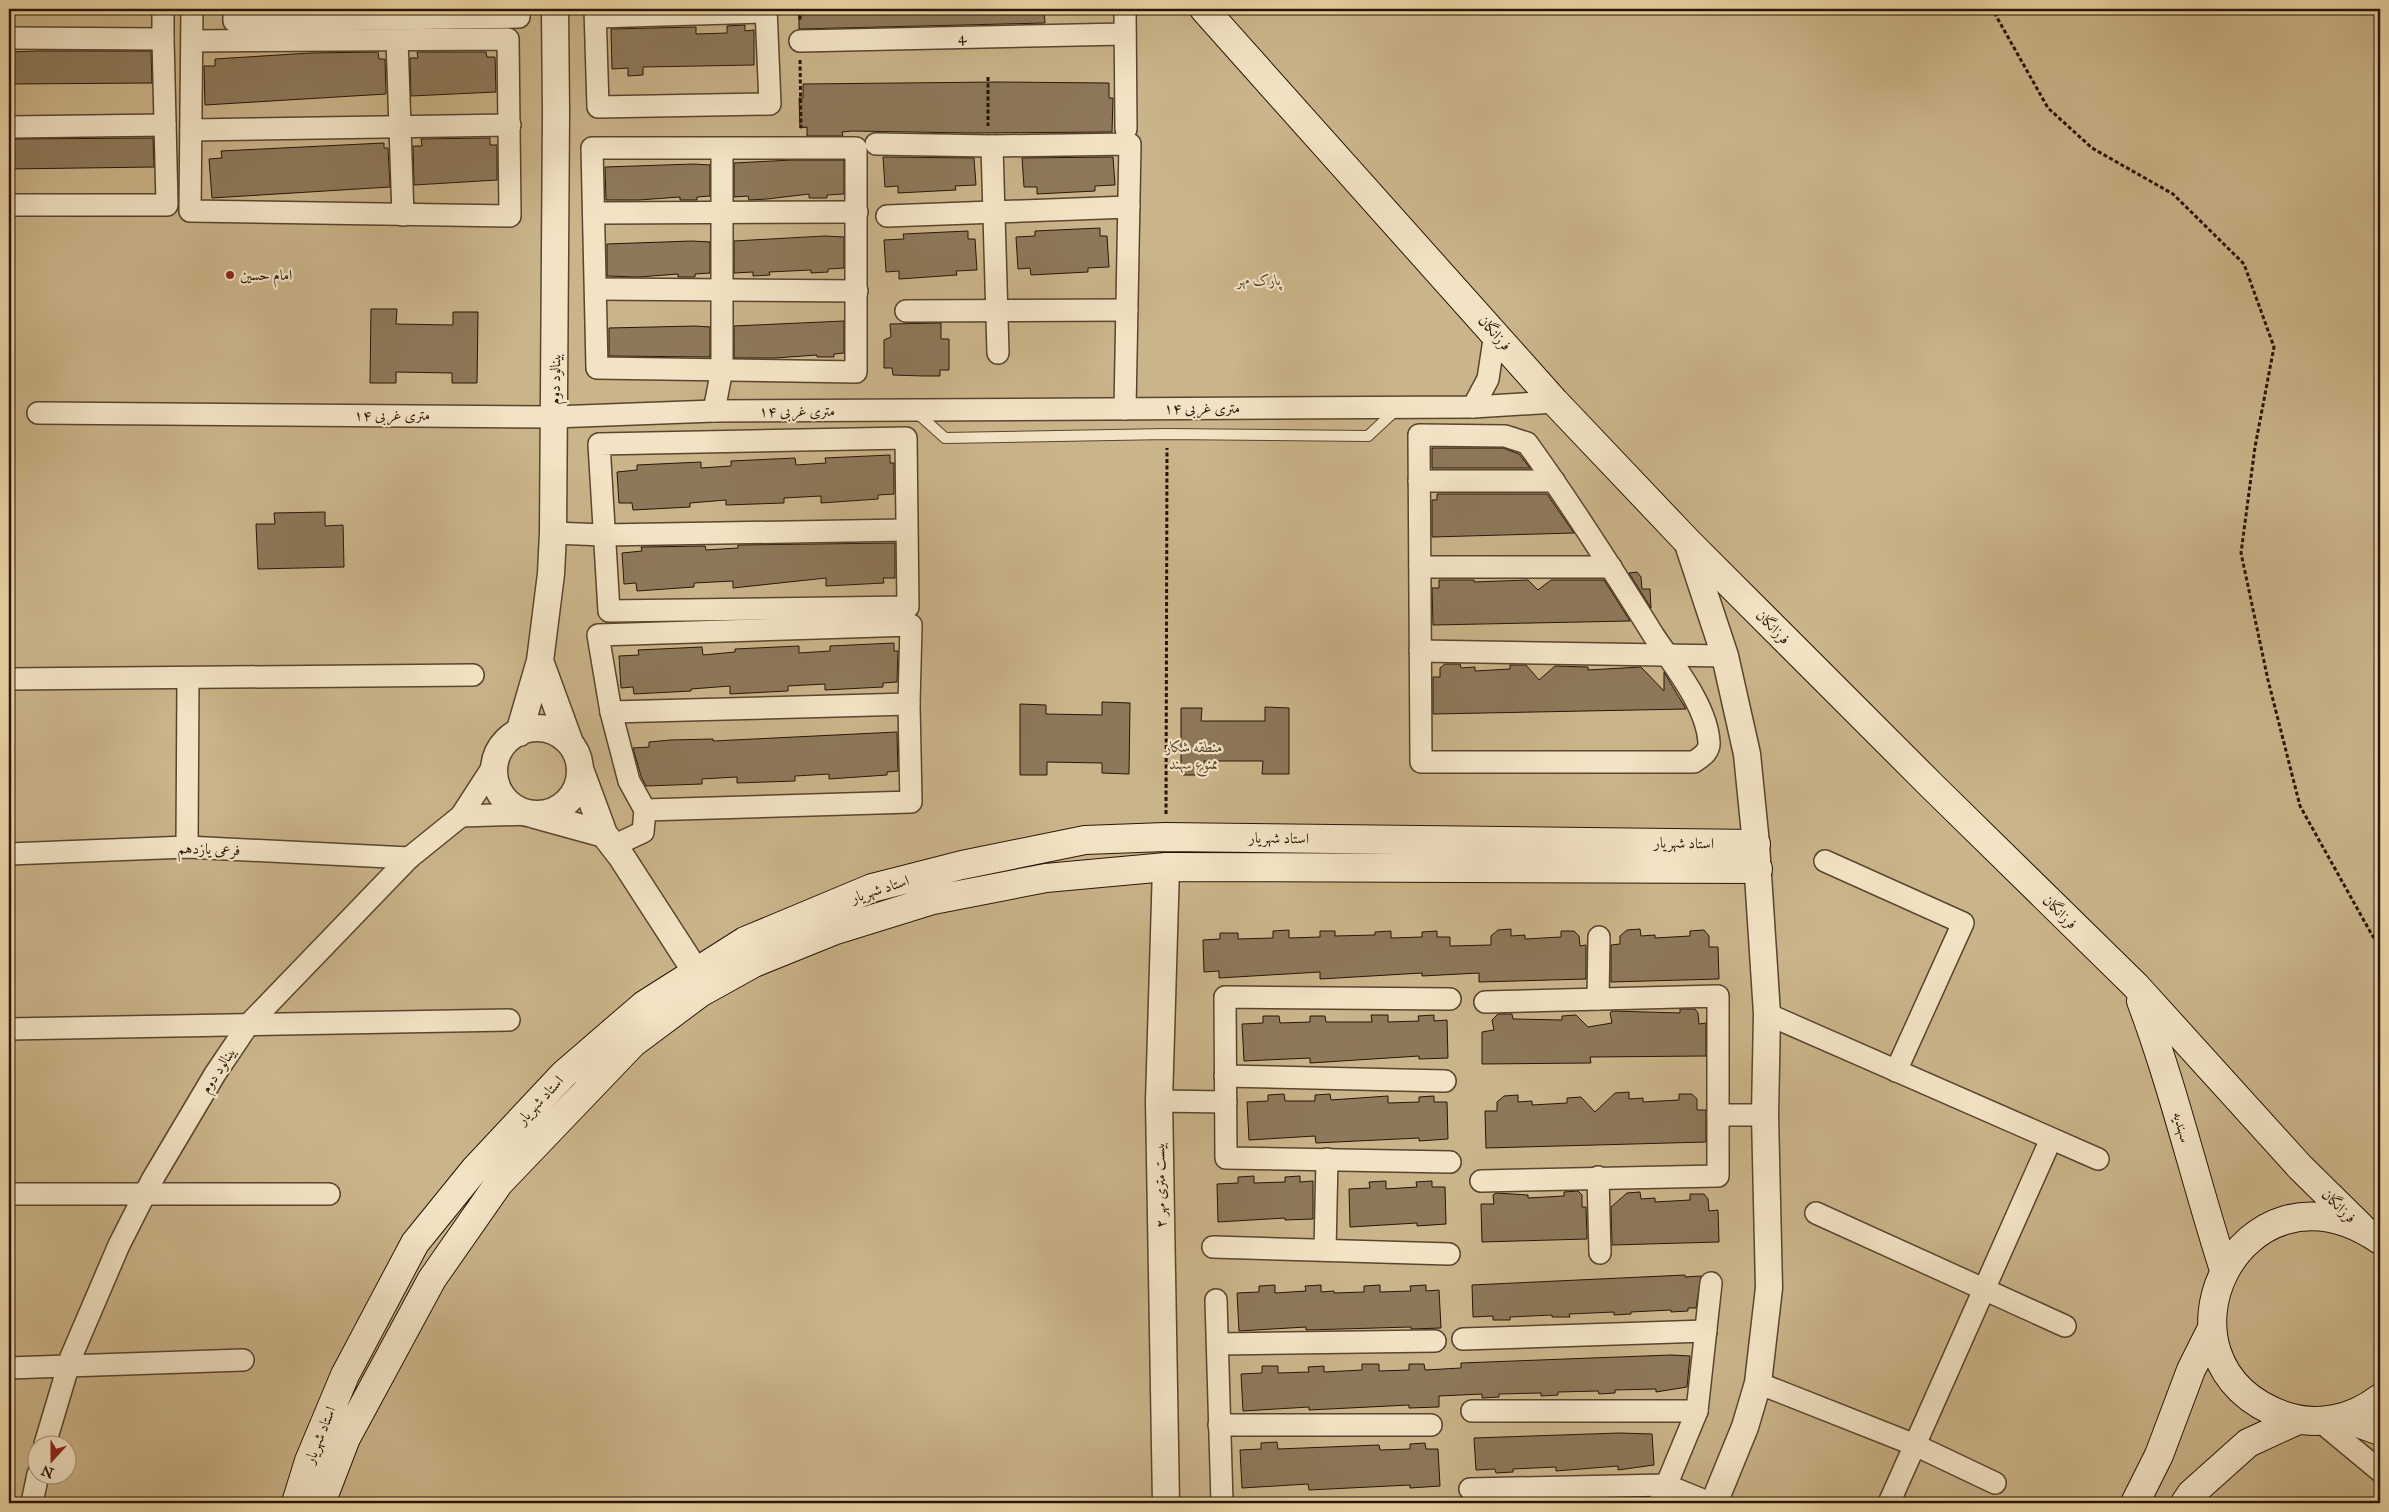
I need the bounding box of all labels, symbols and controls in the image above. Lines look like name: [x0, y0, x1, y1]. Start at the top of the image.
street label: 4: [958, 28, 967, 47]
place label: امام حسین: [240, 266, 292, 288]
marker: امام حسین: [224, 269, 236, 281]
park label: پارک مهر: [1236, 271, 1282, 291]
street label: فرزانگان: [1474, 311, 1516, 355]
street label: بینالود دوم: [546, 353, 568, 405]
street label: ۱۴ متری غربی: [1164, 399, 1240, 419]
street label: ۱۴ متری غربی: [759, 402, 835, 422]
street label: ۱۴ متری غربی: [354, 406, 430, 426]
street label: فرزانگان: [1751, 605, 1795, 649]
park label: منطقه شکار ممنوع سهند: [1164, 738, 1223, 777]
street label: استاد شهریار: [1247, 828, 1309, 849]
street label: استاد شهریار: [1652, 833, 1714, 854]
street label: فرعی یازدهم: [177, 839, 241, 864]
street label: استاد شهریار: [847, 871, 912, 908]
street label: فرزانگان: [2038, 891, 2082, 933]
street label: بینالود دوم: [196, 1043, 243, 1099]
street label: استاد شهریار: [512, 1072, 568, 1130]
street label: سهندیه: [2168, 1110, 2195, 1145]
street label: بیست متری مهر ۲: [1150, 1142, 1171, 1228]
street label: فرزانگان: [2317, 1185, 2361, 1227]
street label: استاد شهریار: [300, 1404, 341, 1468]
north arrow: [28, 1434, 78, 1484]
text: N: [39, 1462, 56, 1482]

